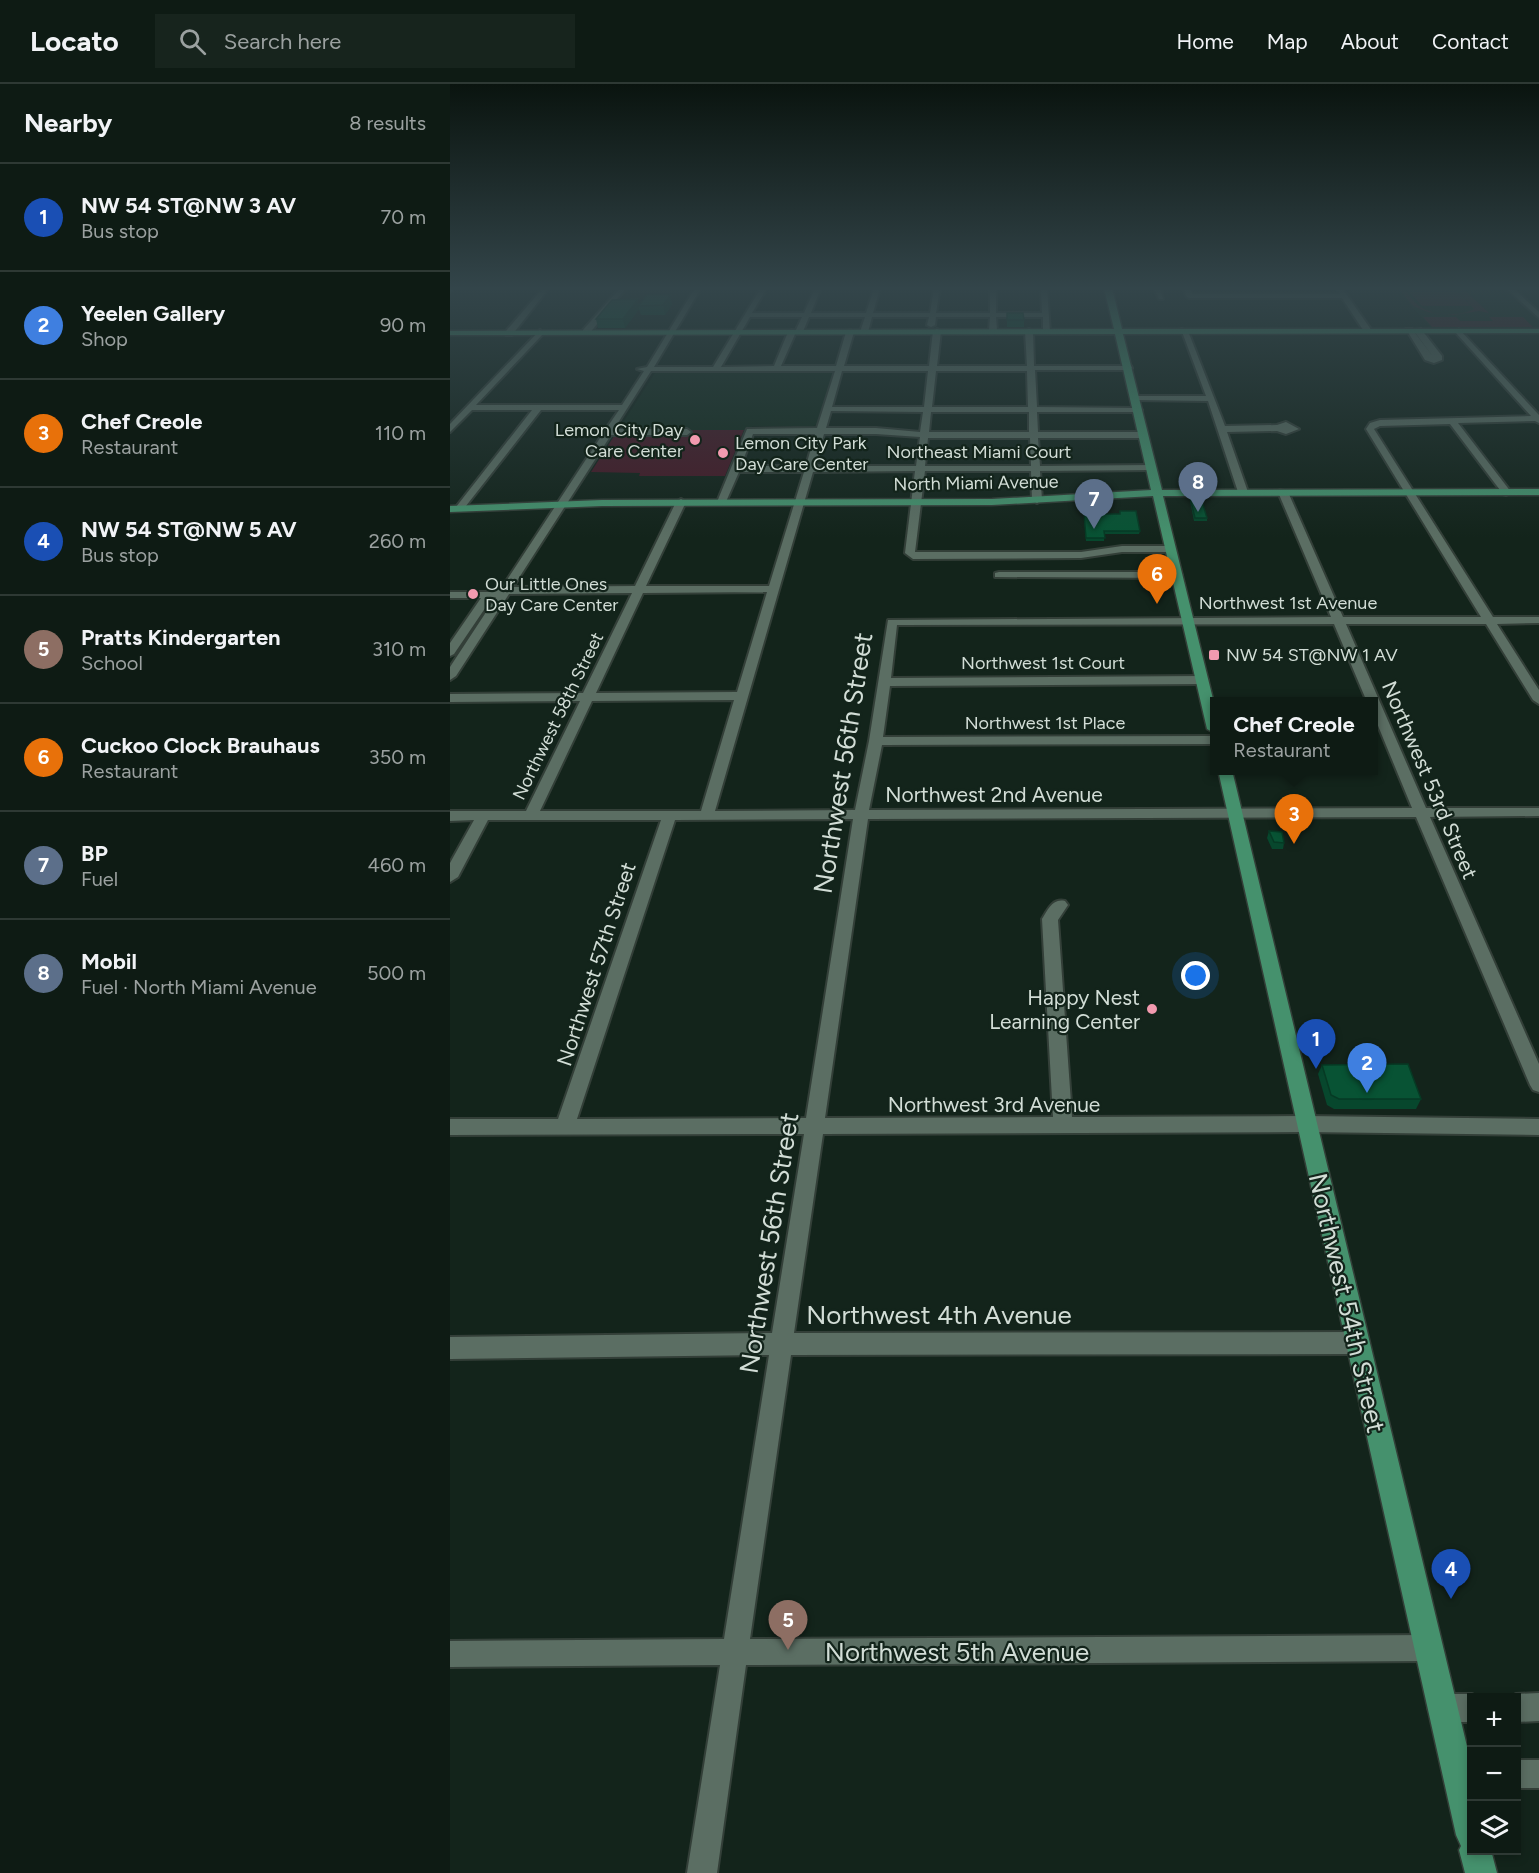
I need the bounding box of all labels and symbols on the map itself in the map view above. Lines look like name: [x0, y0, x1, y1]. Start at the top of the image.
place label: Lemon City Day Care Center: [555, 419, 684, 462]
place label: Lemon City Park Day Care Center: [735, 432, 868, 475]
marker: Lemon City Day Care Center: [688, 433, 702, 447]
street label: Northeast Miami Court: [887, 441, 1072, 463]
marker: Lemon City Park Day Care Center: [716, 446, 730, 460]
pin: 8: [1178, 462, 1218, 512]
street label: North Miami Avenue: [893, 471, 1059, 495]
pin: 7: [1074, 480, 1114, 529]
pin: 6: [1138, 554, 1176, 604]
place label: Our Little Ones Day Care Center: [485, 573, 618, 616]
marker: Our Little Ones Day Care Center: [466, 587, 480, 601]
street label: Northwest 1st Avenue: [1199, 592, 1377, 614]
street label: Northwest 58th Street: [508, 628, 608, 803]
street label: Northwest 56th Street: [807, 630, 879, 896]
place label: NW 54 ST@NW 1 AV: [1226, 644, 1398, 666]
marker: NW 54 ST@NW 1 AV: [1207, 648, 1221, 662]
street label: Northwest 1st Court: [961, 652, 1125, 674]
street label: Northwest 53rd Street: [1377, 677, 1483, 883]
street label: Northwest 1st Place: [965, 712, 1126, 734]
street label: Northwest 2nd Avenue: [885, 782, 1103, 807]
pin: 3: [1274, 794, 1314, 844]
street label: Northwest 57th Street: [551, 859, 641, 1069]
your location: [1181, 961, 1210, 990]
place label: Happy Nest Learning Center: [989, 985, 1140, 1034]
marker: Happy Nest Learning Center: [1145, 1002, 1159, 1016]
pin: 1: [1296, 1020, 1336, 1069]
pin: 2: [1348, 1044, 1386, 1093]
street label: Northwest 3rd Avenue: [888, 1092, 1100, 1117]
street label: Northwest 56th Street: [733, 1110, 805, 1376]
street label: Northwest 54th Street: [1302, 1170, 1392, 1436]
street label: Northwest 4th Avenue: [806, 1299, 1072, 1331]
pin: 4: [1432, 1550, 1470, 1599]
pin: 5: [768, 1600, 808, 1650]
street label: Northwest 5th Avenue: [825, 1636, 1089, 1668]

